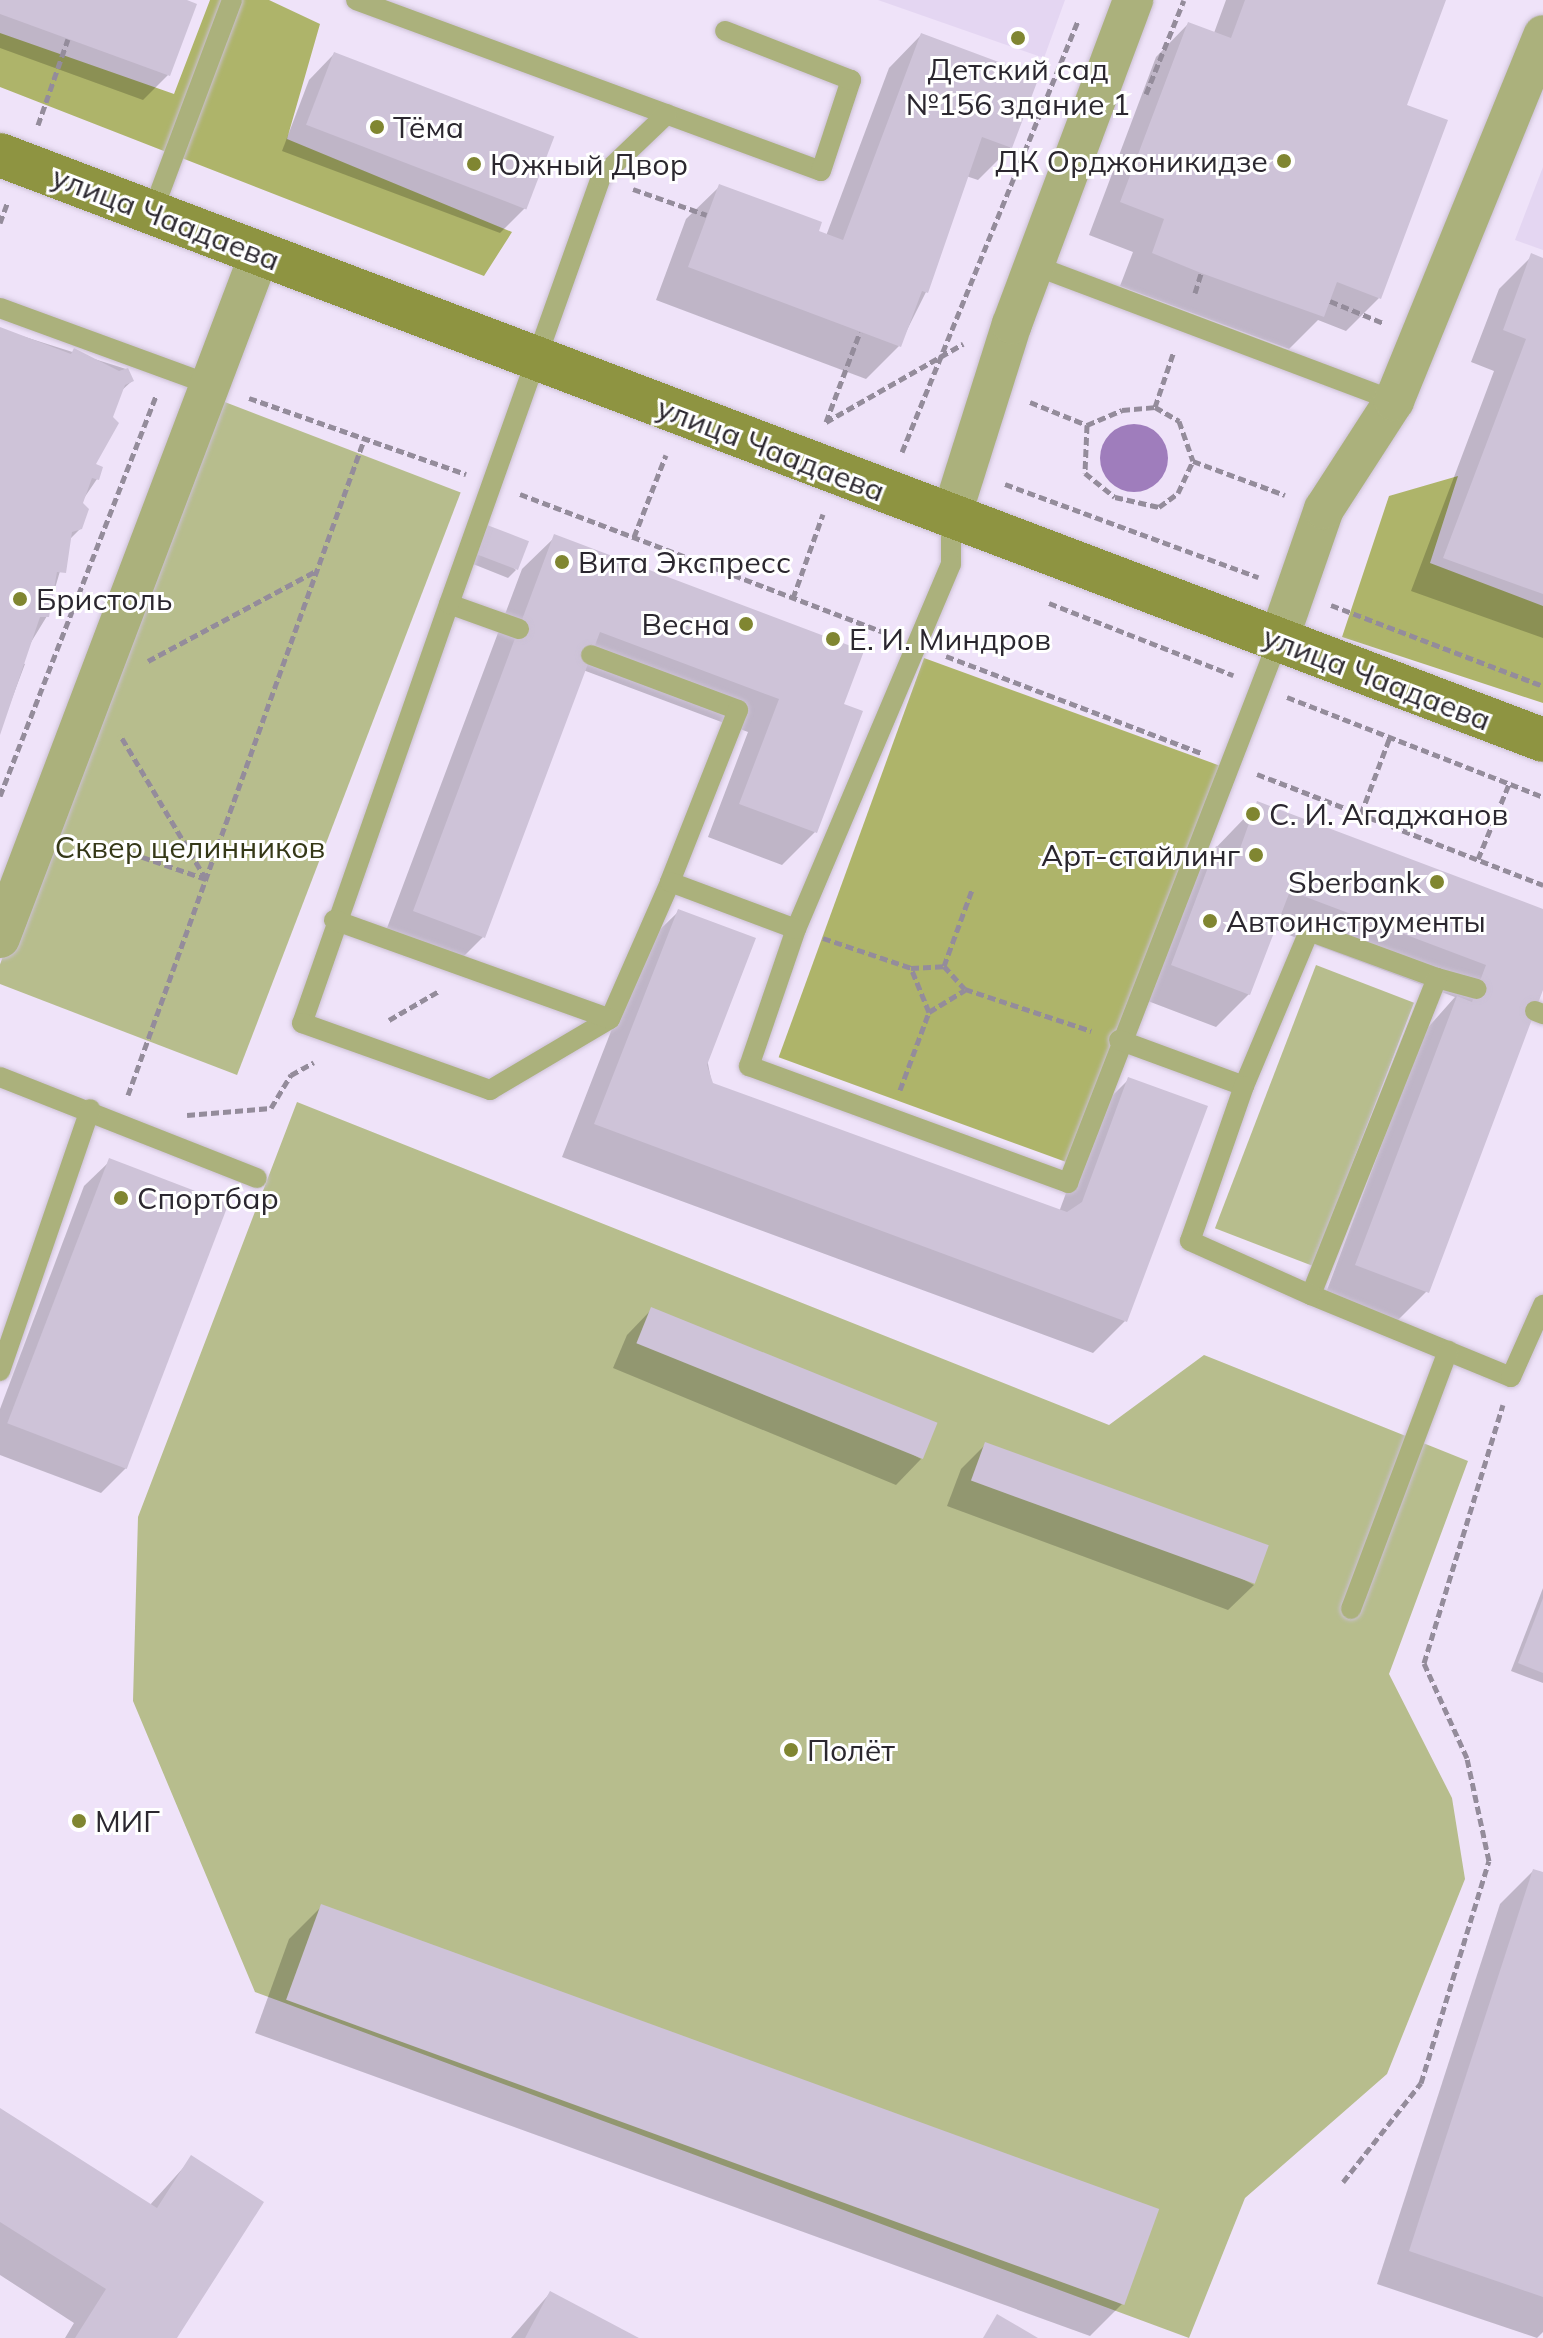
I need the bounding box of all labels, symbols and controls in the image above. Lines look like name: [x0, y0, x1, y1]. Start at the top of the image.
marker: Детский сад №156 здание 1: [1009, 29, 1027, 47]
place label: Детский сад №156 здание 1: [906, 51, 1130, 122]
place label: Тёма: [393, 109, 464, 145]
marker: Тёма: [368, 118, 386, 136]
place label: ДК Орджоникидзе: [995, 143, 1268, 179]
place label: Южный Двор: [490, 146, 688, 182]
marker: ДК Орджоникидзе: [1275, 152, 1293, 170]
marker: Южный Двор: [465, 155, 483, 173]
street label: улица Чаадаева: [47, 158, 285, 278]
street label: улица Чаадаева: [652, 389, 890, 509]
place label: Вита Экспресс: [578, 544, 791, 580]
marker: Вита Экспресс: [553, 553, 571, 571]
place label: Бристоль: [36, 581, 172, 617]
marker: Бристоль: [11, 590, 29, 608]
place label: Весна: [642, 606, 730, 642]
marker: Весна: [737, 615, 755, 633]
street label: улица Чаадаева: [1258, 618, 1496, 738]
place label: Е. И. Миндров: [849, 621, 1051, 657]
marker: Е. И. Миндров: [824, 630, 842, 648]
place label: С. И. Агаджанов: [1269, 796, 1508, 832]
marker: С. И. Агаджанов: [1244, 805, 1262, 823]
park label: Сквер целинников: [55, 829, 325, 865]
place label: Арт-стайлинг: [1041, 837, 1240, 873]
marker: Арт-стайлинг: [1247, 846, 1265, 864]
place label: Sberbank: [1288, 864, 1421, 900]
marker: Sberbank: [1428, 873, 1446, 891]
place label: Автоинструменты: [1226, 903, 1486, 939]
marker: Автоинструменты: [1201, 912, 1219, 930]
place label: Спортбар: [137, 1180, 279, 1216]
marker: Спортбар: [112, 1189, 130, 1207]
place label: Полёт: [807, 1732, 895, 1768]
marker: Полёт: [782, 1741, 800, 1759]
place label: МИГ: [95, 1803, 160, 1839]
marker: МИГ: [70, 1812, 88, 1830]

